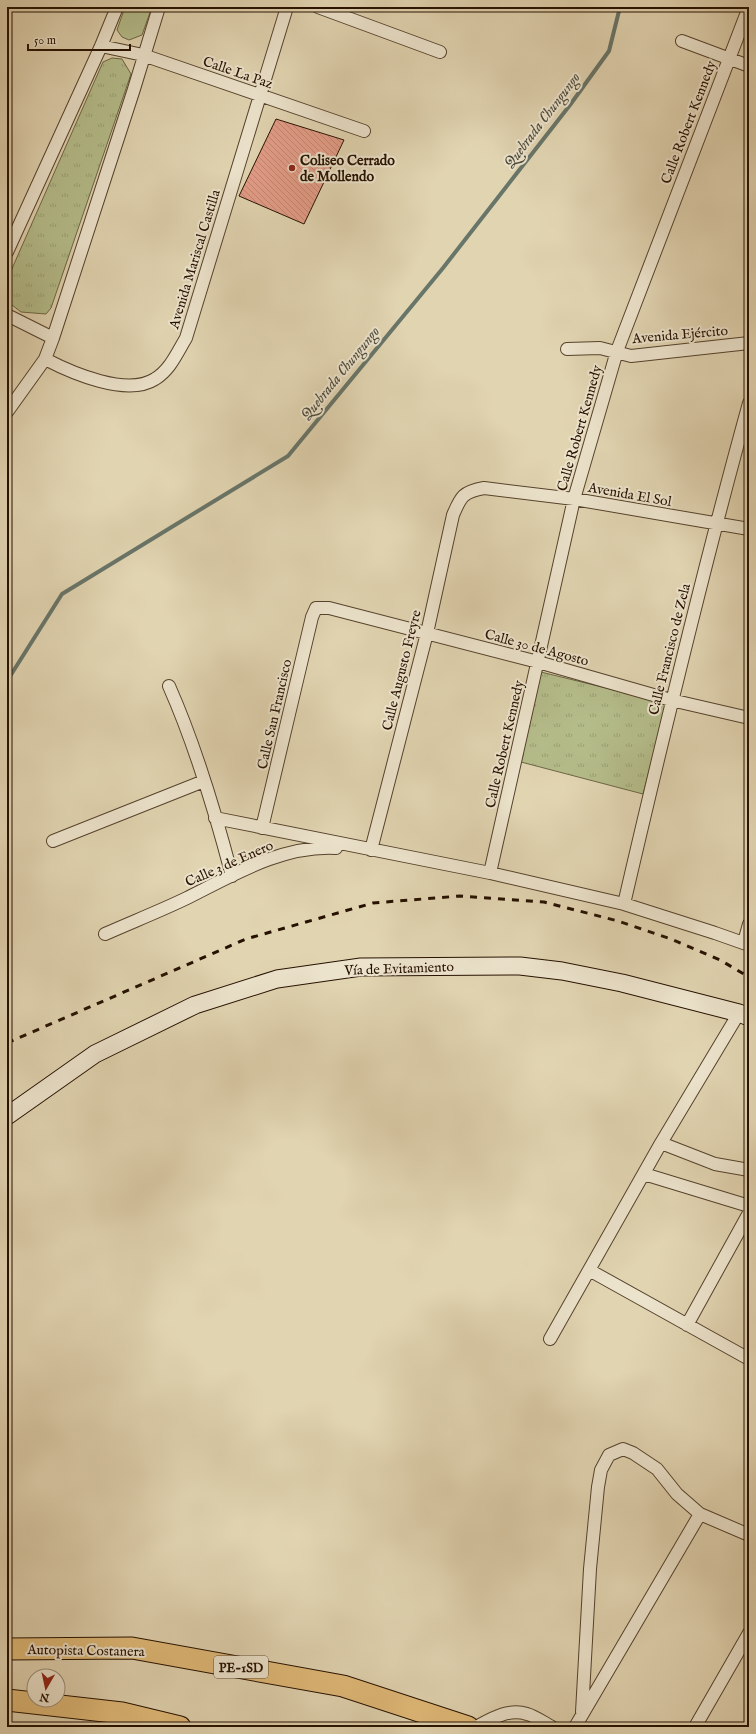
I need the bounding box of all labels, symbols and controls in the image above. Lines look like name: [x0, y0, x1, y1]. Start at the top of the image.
scale bar: [28, 26, 130, 52]
text: 50 m: [34, 33, 56, 48]
street label: Calle La Paz: [200, 53, 275, 93]
street label: Calle Robert Kennedy: [657, 58, 721, 186]
water label: Quebrada Chungungo: [500, 69, 585, 173]
place label: Coliseo Cerrado de Mollendo: [300, 152, 395, 186]
marker: Coliseo Cerrado de Mollendo: [287, 163, 297, 173]
street label: Avenida Mariscal Castilla: [165, 187, 225, 332]
street label: Avenida Ejército: [630, 322, 729, 348]
water label: Quebrada Chungungo: [297, 323, 385, 425]
street label: Calle Robert Kennedy: [553, 363, 607, 493]
street label: Avenida El Sol: [586, 479, 673, 511]
street label: Calle Francisco de Zela: [645, 581, 695, 717]
street label: Calle Augusto Freyre: [378, 607, 426, 732]
street label: Calle 30 de Agosto: [483, 625, 591, 671]
street label: Calle San Francisco: [254, 657, 296, 771]
street label: Calle Robert Kennedy: [482, 679, 528, 810]
street label: Calle 3 de Enero: [183, 836, 277, 891]
street label: Vía de Evitamiento: [343, 958, 455, 980]
street label: Autopista Costanera: [26, 1641, 146, 1661]
road number: PE-1SD: [214, 1656, 268, 1678]
north arrow: [26, 1668, 66, 1708]
text: N: [38, 1689, 51, 1705]

